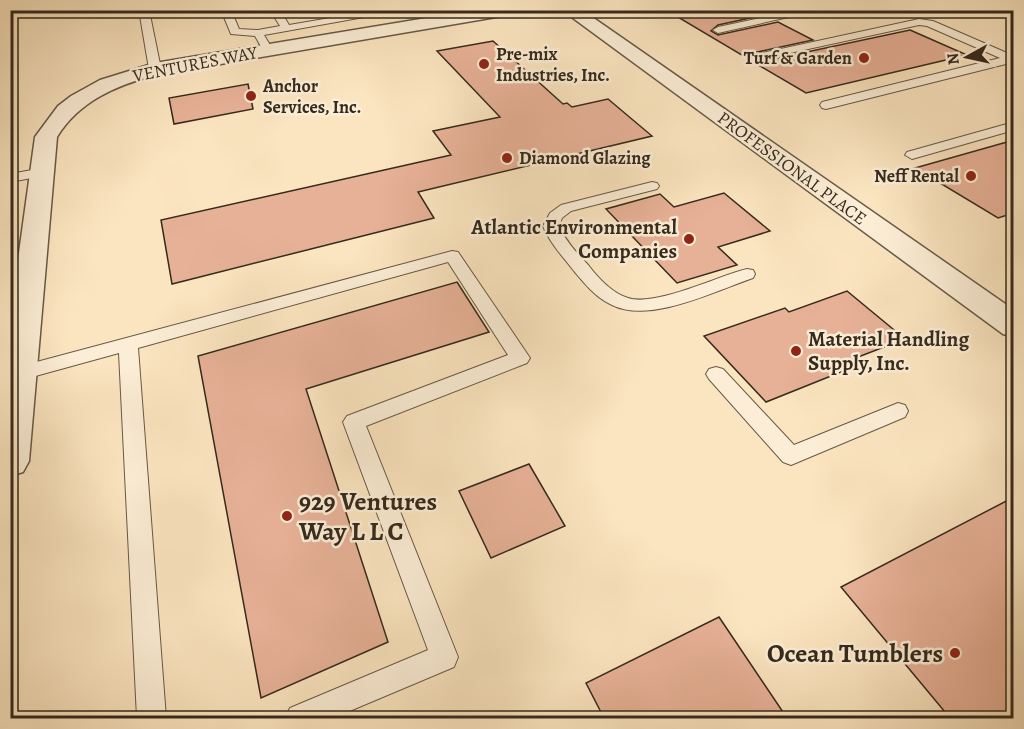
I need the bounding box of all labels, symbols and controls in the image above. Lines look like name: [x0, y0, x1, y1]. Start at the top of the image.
north arrow: [937, 27, 997, 87]
street label: VENTURES WAY: [130, 40, 261, 88]
place label: Pre-mix Industries, Inc.: [496, 42, 610, 87]
place label: Turf & Garden: [744, 46, 852, 70]
marker: Turf & Garden: [857, 51, 871, 65]
text: N: [941, 51, 965, 66]
marker: Pre-mix Industries, Inc.: [477, 57, 491, 71]
place label: Anchor Services, Inc.: [262, 74, 361, 119]
marker: Anchor Services, Inc.: [244, 89, 258, 103]
street label: PROFESSIONAL PLACE: [713, 106, 871, 230]
place label: Diamond Glazing: [519, 146, 651, 170]
marker: Diamond Glazing: [500, 151, 514, 165]
place label: Neff Rental: [874, 164, 959, 188]
marker: Neff Rental: [964, 169, 978, 183]
place label: Atlantic Environmental Companies: [470, 213, 677, 265]
marker: Atlantic Environmental Companies: [682, 232, 696, 246]
place label: Material Handling Supply, Inc.: [808, 325, 969, 377]
marker: Material Handling Supply, Inc.: [789, 344, 803, 358]
place label: 929 Ventures Way L L C: [298, 484, 437, 549]
marker: 929 Ventures Way L L C: [280, 509, 294, 523]
place label: Ocean Tumblers: [767, 636, 943, 671]
marker: Ocean Tumblers: [948, 646, 962, 660]

